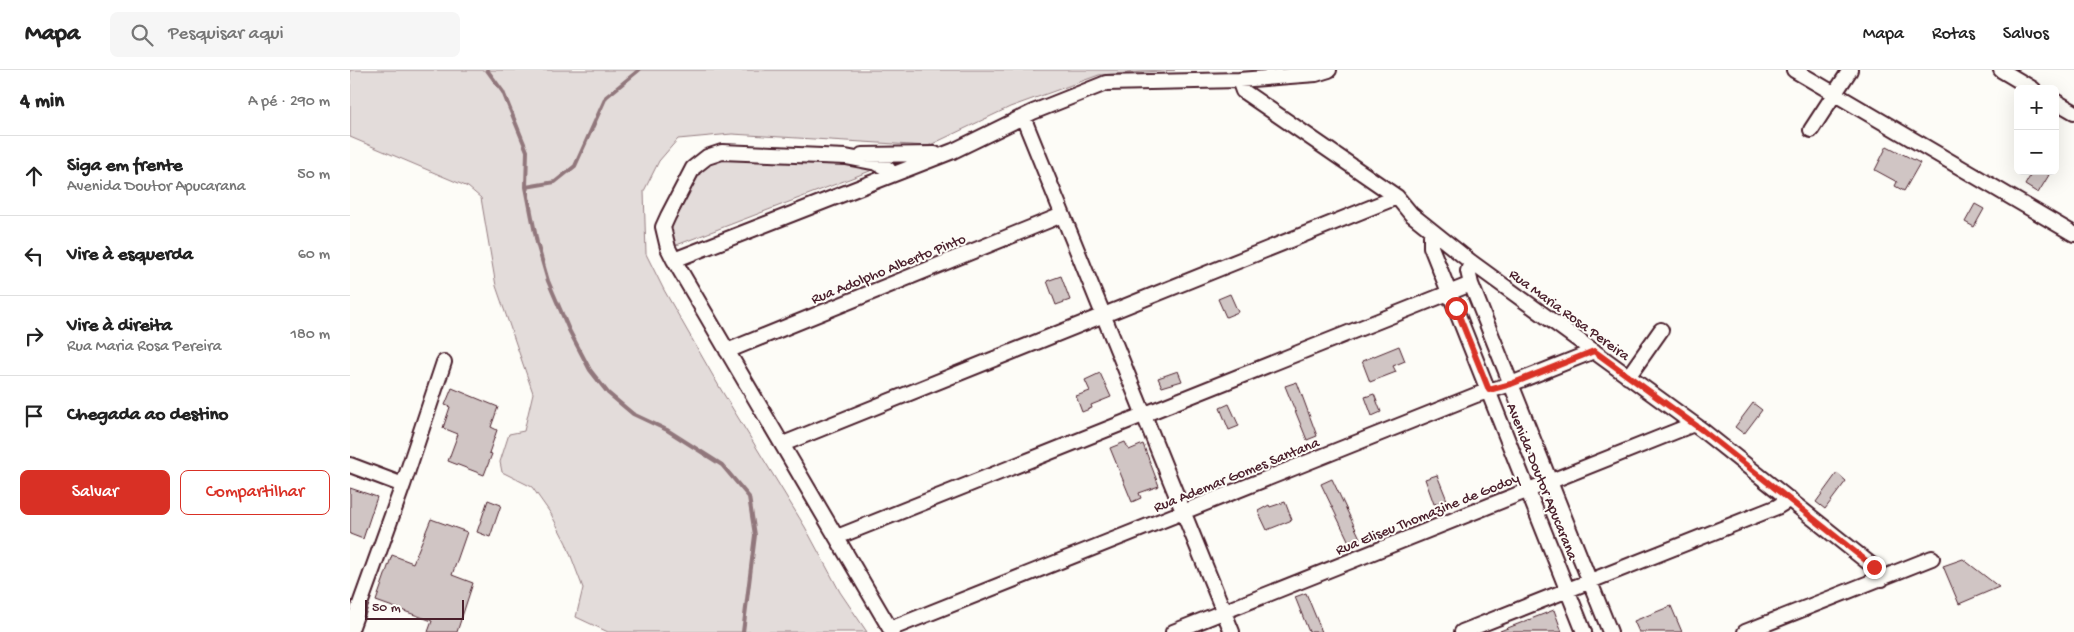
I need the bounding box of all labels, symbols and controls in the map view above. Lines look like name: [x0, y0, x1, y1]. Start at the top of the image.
search box: [110, 12, 460, 57]
text: Mapa: [25, 20, 80, 49]
icon: search: [128, 21, 156, 49]
text: Pesquisar aqui: [168, 23, 284, 46]
text: Mapa: [1863, 24, 1904, 45]
text: Rotas: [1932, 24, 1975, 45]
text: Salvos: [2003, 24, 2049, 45]
map controls: [2014, 85, 2059, 175]
button: +: [2014, 85, 2059, 130]
text: 4 min: [20, 90, 64, 115]
text: A pé · 290 m: [248, 93, 330, 112]
button: −: [2014, 130, 2059, 175]
text: Siga em frente: [67, 155, 183, 178]
icon: ahead: [20, 162, 48, 190]
text: 50 m: [297, 166, 330, 185]
text: Avenida Doutor Apucarana: [67, 178, 246, 197]
street label: Rua Adolpho Alberto Pinto: [809, 230, 969, 309]
icon: left: [20, 242, 48, 270]
text: Vire à esquerda: [67, 244, 193, 267]
text: 60 m: [298, 246, 330, 265]
street label: Rua Maria Rosa Pereira: [1505, 266, 1633, 366]
route start: [1445, 297, 1468, 320]
text: Vire à direita: [67, 315, 172, 338]
icon: right: [20, 322, 48, 350]
text: 180 m: [291, 326, 330, 345]
text: Rua Maria Rosa Pereira: [67, 338, 222, 357]
street label: Avenida Doutor Apucarana: [1501, 401, 1581, 563]
icon: arrive: [20, 402, 48, 430]
text: Chegada ao destino: [67, 404, 228, 427]
street label: Rua Ademar Gomes Santana: [1151, 434, 1323, 517]
street label: Rua Eliseu Thomazine de Godoy: [1333, 469, 1523, 560]
button: Salvar: [20, 470, 170, 515]
button: Compartilhar: [180, 470, 330, 515]
route end: [1863, 556, 1886, 579]
scale bar: [365, 597, 464, 620]
text: 50 m: [372, 600, 401, 617]

